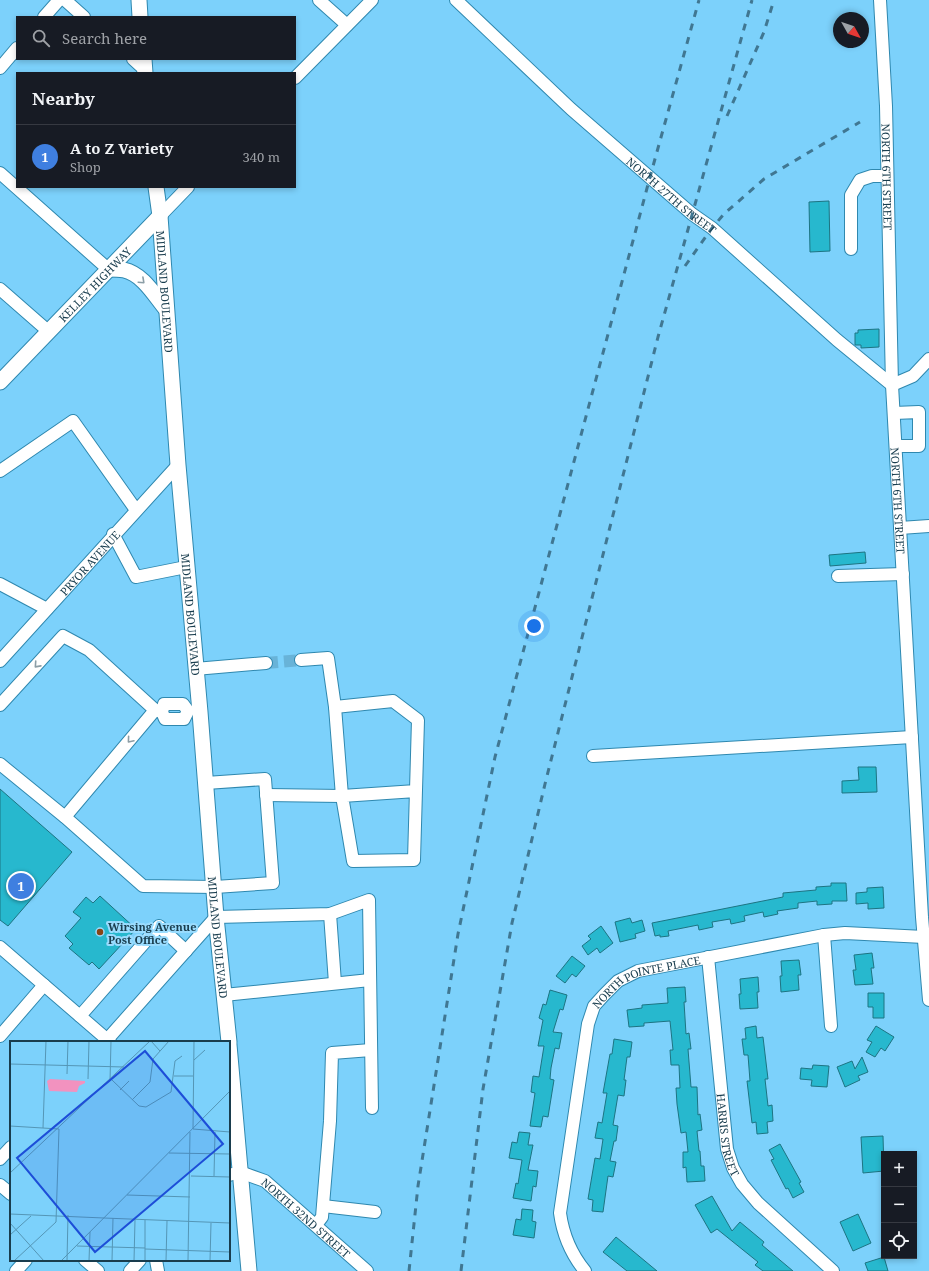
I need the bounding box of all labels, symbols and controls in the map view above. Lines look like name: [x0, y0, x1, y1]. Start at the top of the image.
north arrow: [833, 12, 869, 48]
search box: [16, 16, 296, 60]
icon: search: [30, 27, 52, 49]
text: Search here: [62, 28, 147, 48]
text: Nearby: [32, 87, 95, 110]
street label: NORTH 6TH STREET: [879, 123, 896, 231]
text: A to Z Variety: [70, 138, 173, 158]
text: 1: [41, 148, 49, 166]
text: 340 m: [243, 148, 280, 166]
street label: NORTH 27TH STREET: [624, 153, 720, 237]
text: Shop: [70, 158, 101, 176]
street label: MIDLAND BOULEVARD: [154, 230, 177, 353]
street label: KELLEY HIGHWAY: [55, 243, 134, 325]
one-way arrow: [137, 276, 145, 284]
street label: NORTH 6TH STREET: [888, 447, 909, 554]
street label: PRYOR AVENUE: [56, 527, 123, 598]
street label: MIDLAND BOULEVARD: [178, 553, 204, 676]
your location: [524, 616, 544, 636]
one-way arrow: [34, 660, 41, 667]
one-way arrow: [128, 735, 135, 742]
pin: 1: [8, 871, 34, 901]
street label: MIDLAND BOULEVARD: [205, 876, 232, 999]
place label: Wirsing Avenue Post Office: [108, 919, 196, 947]
marker: Wirsing Avenue Post Office: [95, 927, 105, 937]
street label: NORTH POINTE PLACE: [588, 952, 702, 1011]
inset map: [10, 1041, 230, 1261]
street label: HARRIS STREET: [714, 1093, 744, 1179]
map controls: [881, 1151, 917, 1259]
button: +: [881, 1151, 917, 1187]
street label: NORTH 32ND STREET: [259, 1174, 354, 1261]
button: −: [881, 1187, 917, 1223]
button: locate: [881, 1223, 917, 1259]

